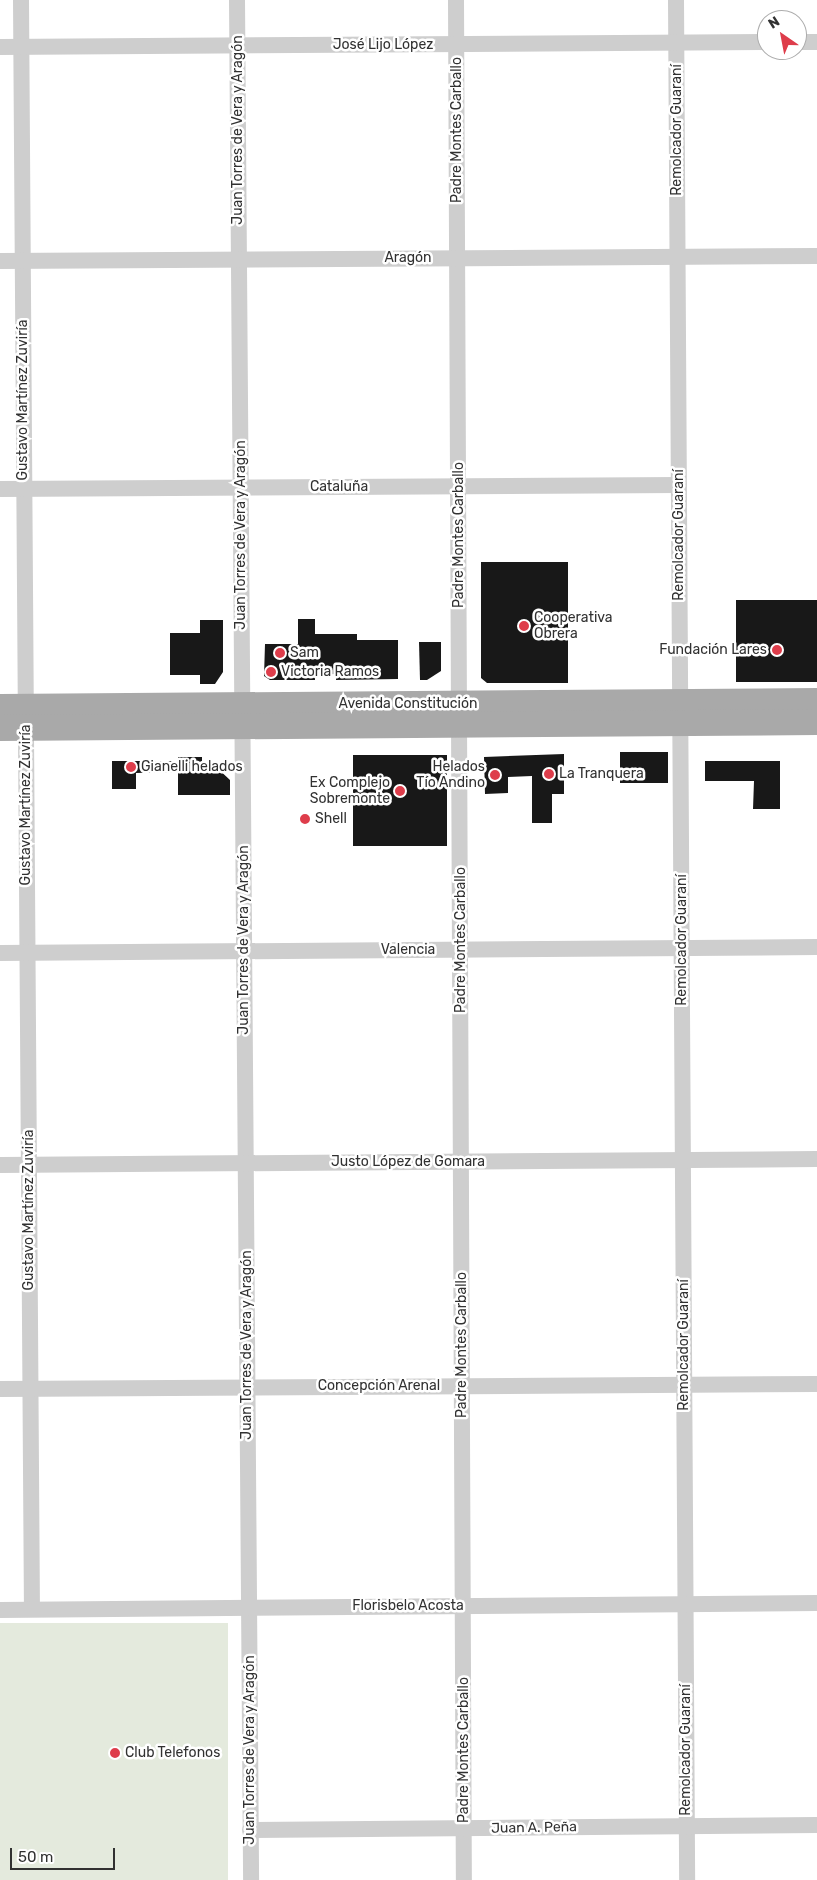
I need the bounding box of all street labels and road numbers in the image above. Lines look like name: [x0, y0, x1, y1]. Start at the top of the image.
street label: Juan Torres de Vera y Aragón: [230, 34, 246, 226]
street label: José Lijo López: [333, 37, 433, 53]
street label: Padre Montes Carballo: [449, 57, 465, 203]
street label: Remolcador Guaraní: [669, 64, 685, 196]
street label: Aragón: [384, 250, 432, 266]
street label: Gustavo Martínez Zuviría: [15, 319, 31, 481]
street label: Juan Torres de Vera y Aragón: [233, 439, 249, 631]
street label: Padre Montes Carballo: [451, 462, 467, 608]
street label: Remolcador Guaraní: [671, 469, 687, 601]
street label: Cataluña: [310, 479, 368, 495]
street label: Avenida Constitución: [338, 696, 478, 712]
street label: Gustavo Martínez Zuviría: [18, 724, 34, 886]
street label: Juan Torres de Vera y Aragón: [236, 844, 252, 1036]
street label: Padre Montes Carballo: [453, 867, 469, 1013]
street label: Remolcador Guaraní: [674, 874, 690, 1006]
street label: Valencia: [381, 942, 435, 958]
street label: Gustavo Martínez Zuviría: [21, 1129, 37, 1291]
street label: Justo López de Gomara: [331, 1154, 485, 1170]
street label: Juan Torres de Vera y Aragón: [239, 1249, 255, 1441]
street label: Padre Montes Carballo: [454, 1272, 470, 1418]
street label: Remolcador Guaraní: [676, 1279, 692, 1411]
street label: Concepción Arenal: [318, 1378, 440, 1394]
street label: Florisbelo Acosta: [352, 1598, 464, 1614]
street label: Juan Torres de Vera y Aragón: [242, 1654, 258, 1846]
street label: Padre Montes Carballo: [456, 1677, 472, 1823]
street label: Remolcador Guaraní: [678, 1684, 694, 1816]
street label: Juan A. Peña: [491, 1819, 577, 1837]

